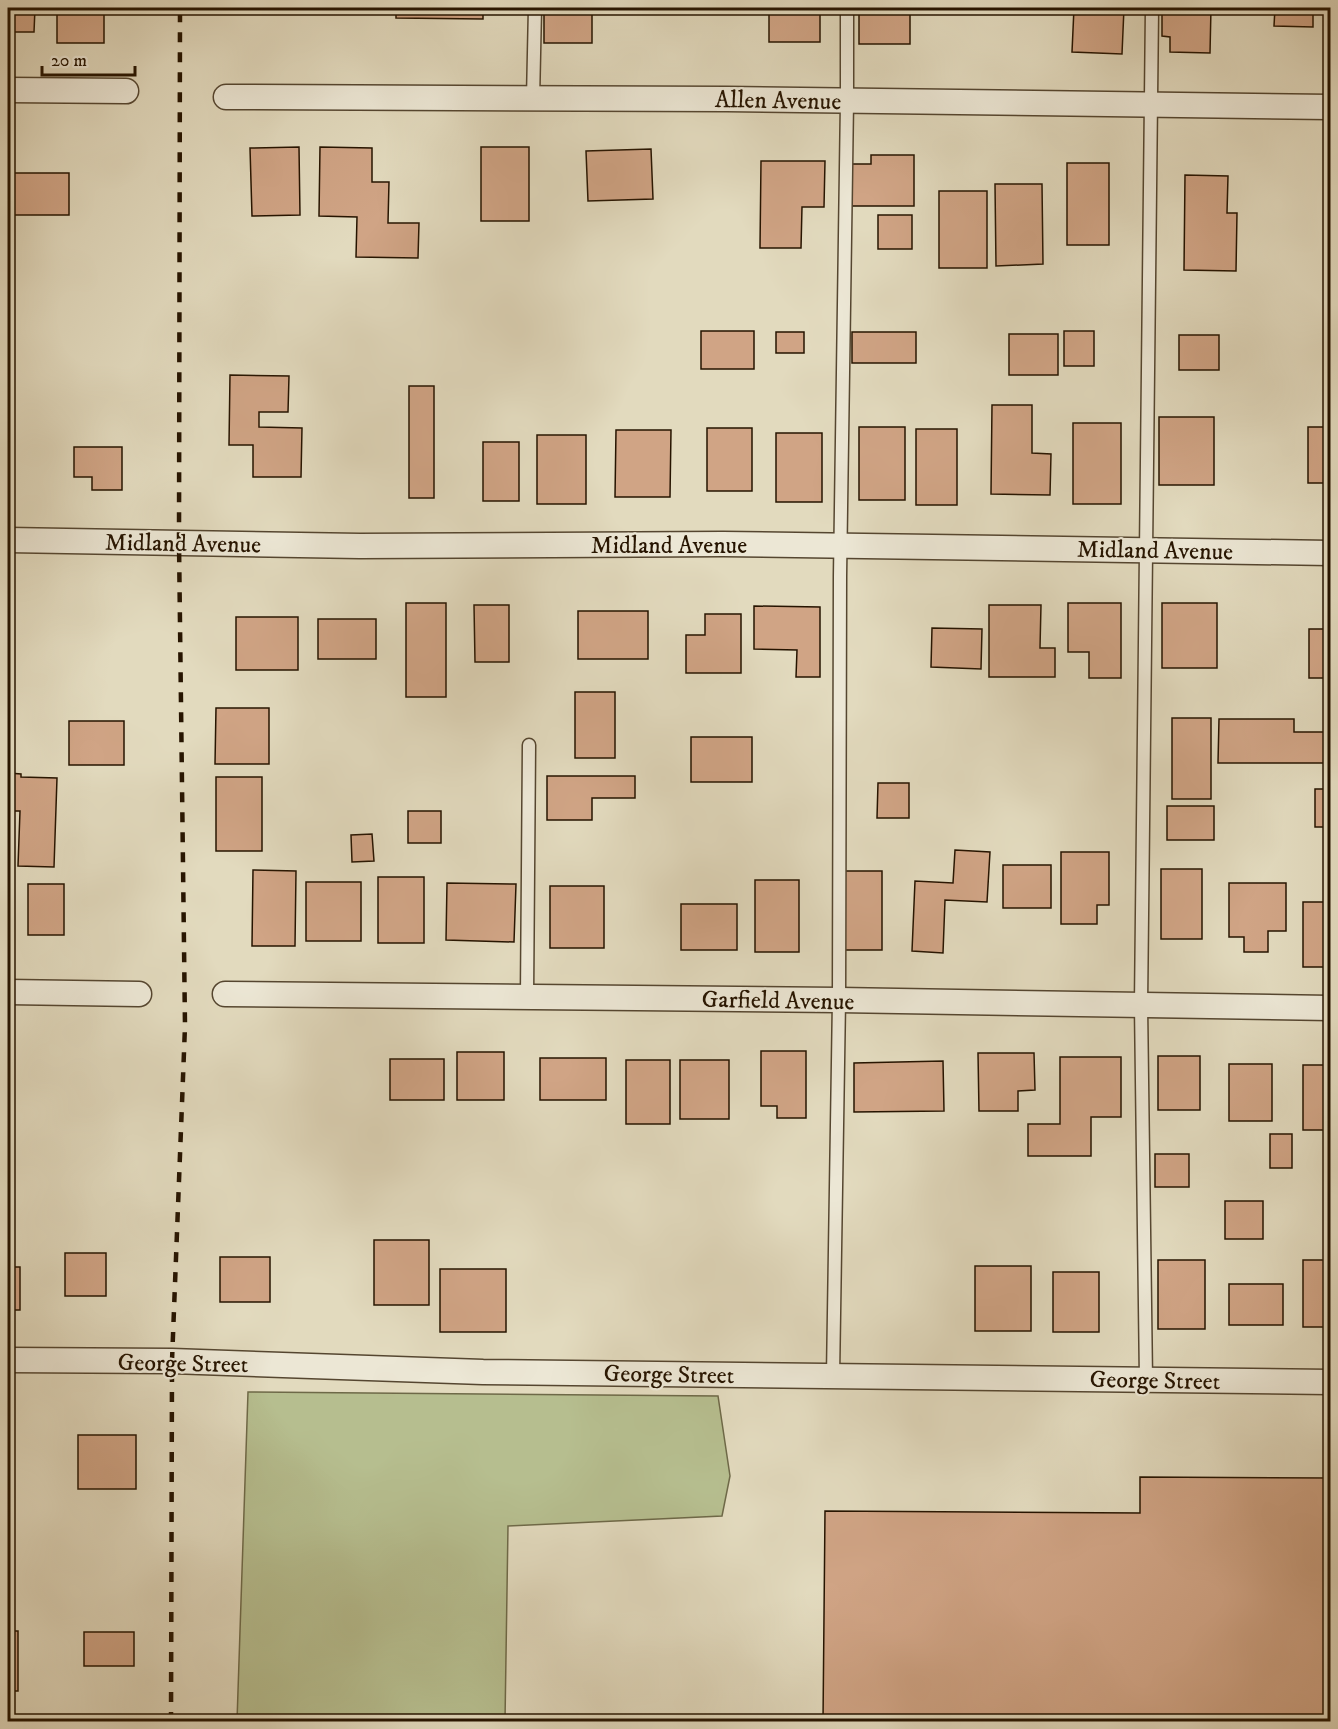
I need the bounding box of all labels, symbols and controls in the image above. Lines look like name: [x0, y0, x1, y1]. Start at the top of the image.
scale bar: [42, 39, 135, 77]
text: 20 m: [51, 50, 87, 72]
street label: Allen Avenue: [715, 85, 842, 117]
street label: Midland Avenue: [105, 528, 261, 560]
street label: Midland Avenue: [591, 531, 747, 561]
street label: Midland Avenue: [1077, 535, 1233, 567]
street label: Garfield Avenue: [701, 985, 855, 1017]
street label: George Street: [117, 1348, 249, 1380]
street label: George Street: [603, 1359, 735, 1391]
street label: George Street: [1089, 1365, 1221, 1397]

